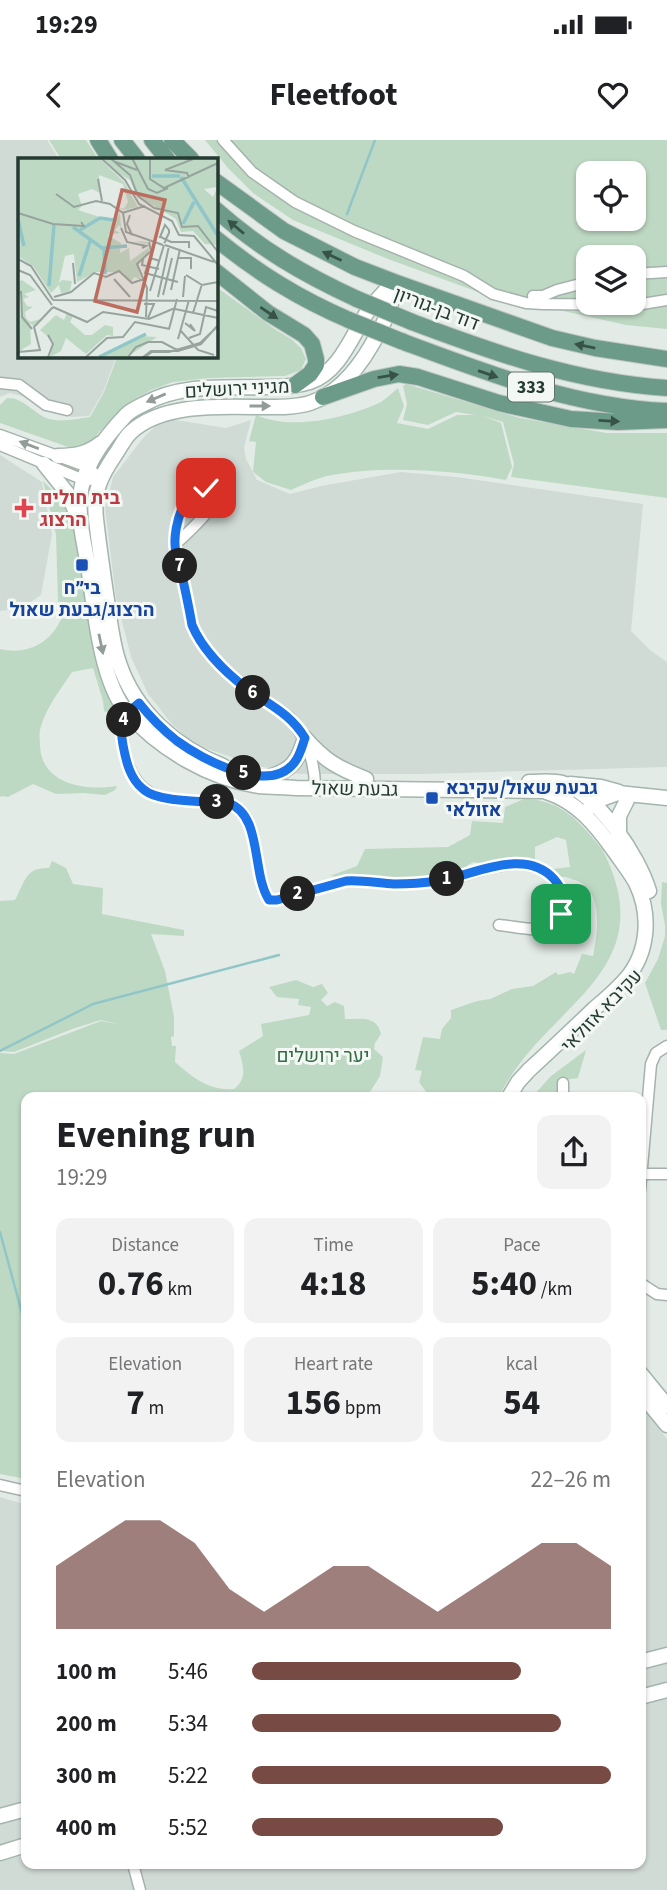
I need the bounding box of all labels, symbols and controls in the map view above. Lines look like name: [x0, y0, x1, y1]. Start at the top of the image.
text: 19:29: [35, 6, 98, 43]
text: Fleetfoot: [269, 72, 398, 118]
icon: back: [35, 76, 73, 114]
icon: heart: [594, 76, 632, 114]
inset map: [18, 158, 217, 357]
map controls: [576, 161, 646, 315]
button: locate: [576, 161, 646, 231]
one-way arrow: [227, 219, 245, 235]
button: layers: [576, 245, 646, 315]
one-way arrow: [322, 250, 342, 261]
street label: דוד בן-גוריון: [390, 281, 483, 338]
one-way arrow: [259, 306, 279, 319]
one-way arrow: [574, 340, 596, 351]
one-way arrow: [478, 369, 499, 380]
one-way arrow: [377, 370, 399, 381]
road number: 333: [508, 372, 554, 402]
street label: מגיני ירושלים: [184, 373, 290, 406]
one-way arrow: [146, 392, 166, 404]
one-way arrow: [249, 401, 271, 412]
one-way arrow: [598, 416, 620, 427]
one-way arrow: [18, 439, 39, 450]
pin: [176, 458, 236, 518]
icon: check: [187, 469, 225, 507]
place label: בית חולים הרצוג: [40, 485, 121, 534]
marker: בית חולים הרצוג: [14, 498, 34, 518]
pin: 7: [162, 548, 198, 584]
text: 7: [174, 552, 185, 579]
marker: בי״ח הרצוג/גבעת שאול: [74, 557, 90, 573]
place label: בי״ח הרצוג/גבעת שאול: [9, 575, 155, 624]
one-way arrow: [96, 633, 107, 655]
pin: 6: [236, 676, 270, 710]
text: 6: [247, 679, 258, 706]
pin: 4: [106, 702, 142, 738]
text: 4: [118, 706, 129, 733]
pin: 5: [226, 756, 262, 790]
text: 5: [238, 759, 249, 786]
street label: גבעת שאול: [311, 775, 399, 804]
place label: גבעת שאול/עקיבא אזולאי: [446, 775, 598, 824]
pin: 3: [200, 784, 234, 820]
text: 3: [211, 788, 222, 815]
marker: גבעת שאול/עקיבא אזולאי: [424, 790, 440, 806]
pin: 1: [430, 862, 464, 896]
text: 1: [441, 865, 452, 892]
pin: 2: [280, 876, 316, 912]
text: 2: [292, 880, 303, 907]
pin: [531, 884, 591, 944]
icon: arrive: [542, 895, 580, 933]
street label: עקיבא אזולאי: [555, 963, 649, 1059]
park label: יער ירושלים: [276, 1043, 370, 1070]
text: Evening run: [56, 1108, 256, 1162]
button: share: [537, 1115, 611, 1189]
text: 19:29: [56, 1161, 107, 1194]
text: Distance: [111, 1232, 179, 1259]
text: Time: [313, 1232, 354, 1259]
text: Pace: [503, 1232, 540, 1259]
text: 0.76: [98, 1259, 164, 1309]
text: 4:18: [301, 1259, 366, 1309]
text: 5:40: [471, 1259, 537, 1309]
text: km: [164, 1276, 193, 1303]
text: /km: [537, 1276, 573, 1303]
text: Elevation: [108, 1351, 182, 1378]
text: Heart rate: [294, 1351, 373, 1378]
text: kcal: [506, 1351, 538, 1378]
text: 7: [126, 1378, 145, 1428]
text: 156: [285, 1378, 341, 1428]
text: 54: [503, 1378, 540, 1428]
text: m: [145, 1395, 164, 1422]
text: bpm: [341, 1395, 382, 1422]
text: Elevation: [56, 1463, 146, 1496]
text: 22–26 m: [531, 1463, 611, 1496]
text: 100 m: [56, 1655, 117, 1688]
text: 5:46: [168, 1655, 208, 1688]
text: 200 m: [56, 1707, 117, 1740]
text: 5:34: [168, 1707, 208, 1740]
text: 300 m: [56, 1759, 117, 1792]
text: 5:22: [168, 1759, 208, 1792]
text: 400 m: [56, 1811, 117, 1844]
text: 5:52: [168, 1811, 208, 1844]

